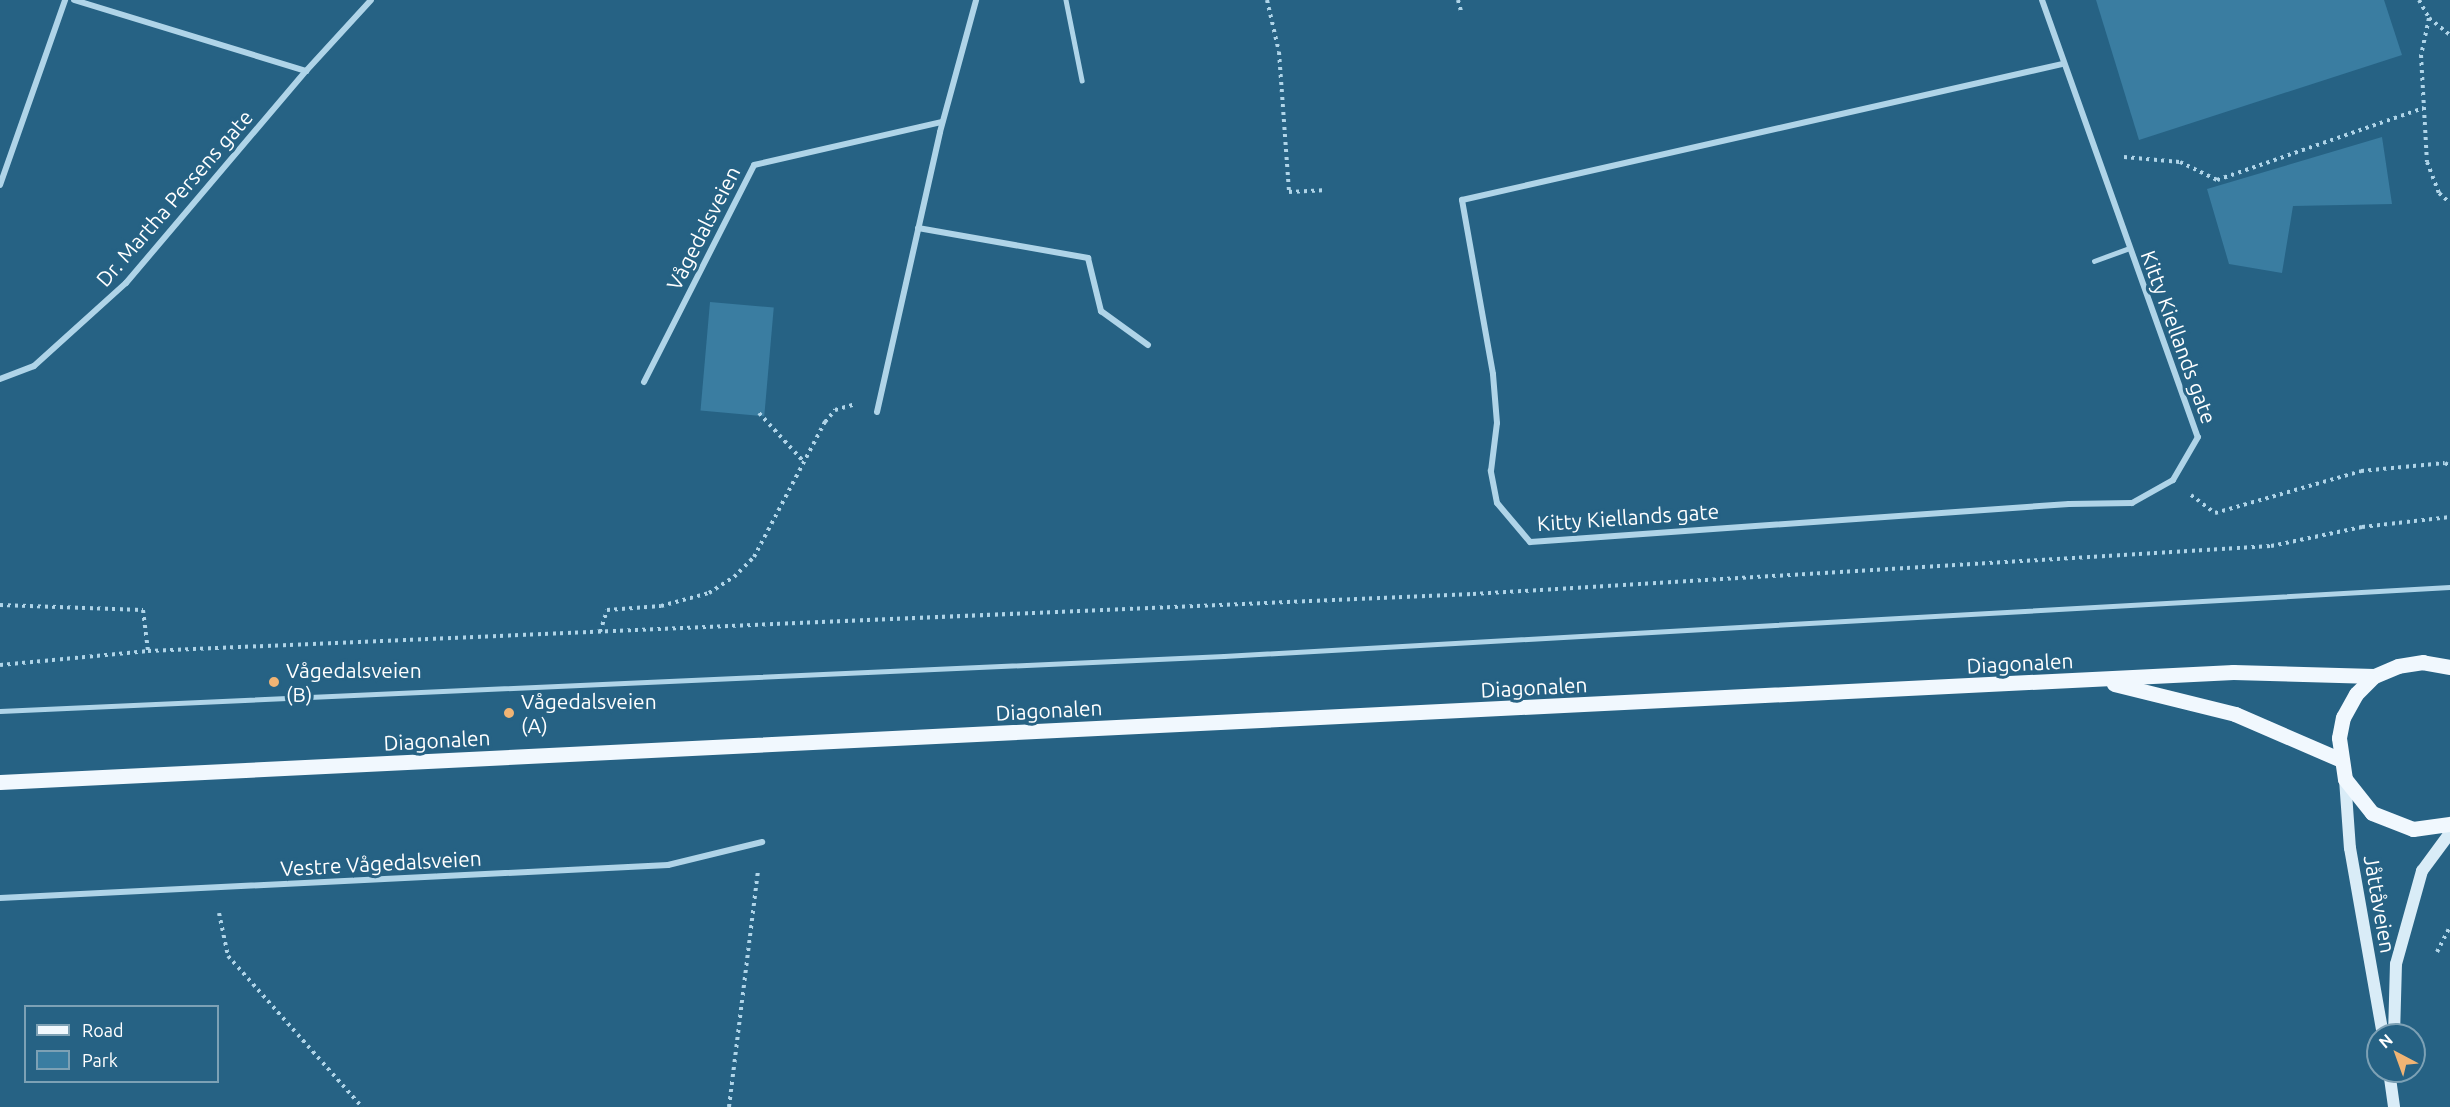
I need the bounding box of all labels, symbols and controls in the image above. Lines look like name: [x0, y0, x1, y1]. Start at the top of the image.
street label: Dr. Martha Persens gate: [90, 105, 258, 291]
street label: Vågedalsveien: [661, 162, 745, 294]
street label: Kitty Kiellands gate: [2136, 247, 2222, 427]
street label: Kitty Kiellands gate: [1536, 498, 1720, 536]
street label: Diagonalen: [1966, 648, 2074, 678]
place label: Vågedalsveien (B): [286, 657, 422, 707]
street label: Diagonalen: [1480, 672, 1588, 702]
marker: Vågedalsveien (B): [267, 675, 281, 689]
place label: Vågedalsveien (A): [521, 688, 657, 738]
street label: Diagonalen: [995, 695, 1103, 725]
marker: Vågedalsveien (A): [502, 706, 516, 720]
street label: Diagonalen: [383, 725, 491, 755]
street label: Vestre Vågedalsveien: [280, 845, 482, 881]
street label: Jåttåveien: [2359, 853, 2401, 955]
legend: [24, 1005, 219, 1083]
text: Road: [82, 1020, 124, 1040]
north arrow: [2366, 1023, 2426, 1083]
text: N: [2375, 1030, 2396, 1052]
text: Park: [82, 1050, 118, 1070]

